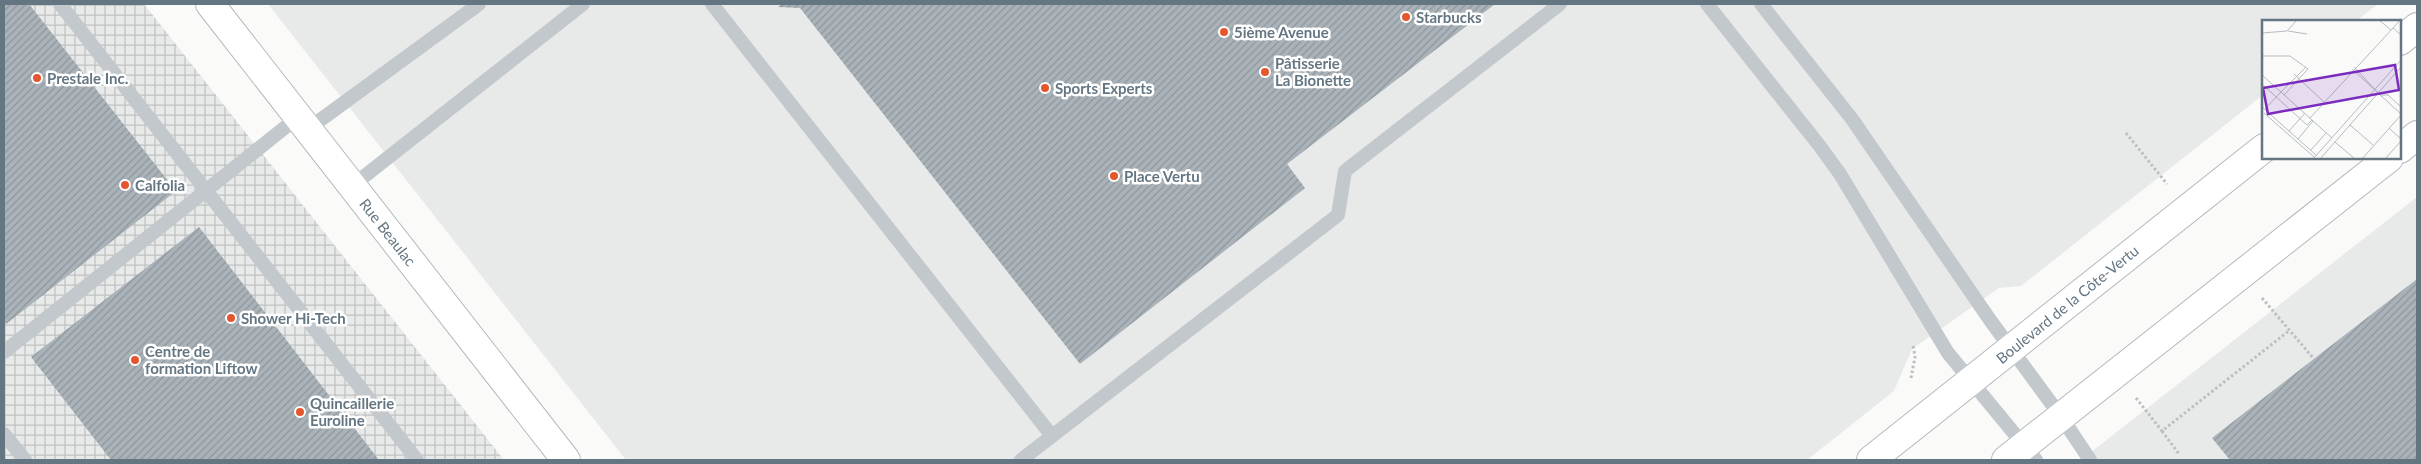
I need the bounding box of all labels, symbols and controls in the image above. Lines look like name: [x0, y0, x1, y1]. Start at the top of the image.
place label: Starbucks: [1416, 8, 1482, 26]
marker: Starbucks: [1400, 11, 1412, 23]
inset map: [2262, 20, 2401, 159]
place label: 5ième Avenue: [1234, 23, 1329, 41]
marker: 5ième Avenue: [1218, 26, 1230, 38]
place label: Pâtisserie La Bionette: [1275, 54, 1351, 89]
marker: Pâtisserie La Bionette: [1259, 66, 1271, 78]
place label: Prestale Inc.: [47, 69, 128, 87]
marker: Prestale Inc.: [31, 72, 43, 84]
place label: Sports Experts: [1055, 79, 1153, 97]
marker: Sports Experts: [1039, 82, 1051, 94]
place label: Place Vertu: [1124, 167, 1200, 185]
marker: Place Vertu: [1108, 170, 1120, 182]
place label: Calfolia: [135, 176, 185, 194]
marker: Calfolia: [119, 179, 131, 191]
street label: Rue Beaulac: [356, 195, 420, 269]
street label: Boulevard de la Côte-Vertu: [1992, 241, 2142, 367]
place label: Shower Hi-Tech: [241, 309, 346, 327]
marker: Shower Hi-Tech: [225, 312, 237, 324]
place label: Centre de formation Liftow: [145, 342, 258, 377]
marker: Centre de formation Liftow: [129, 354, 141, 366]
place label: Quincaillerie Euroline: [310, 394, 394, 429]
marker: Quincaillerie Euroline: [294, 406, 306, 418]

